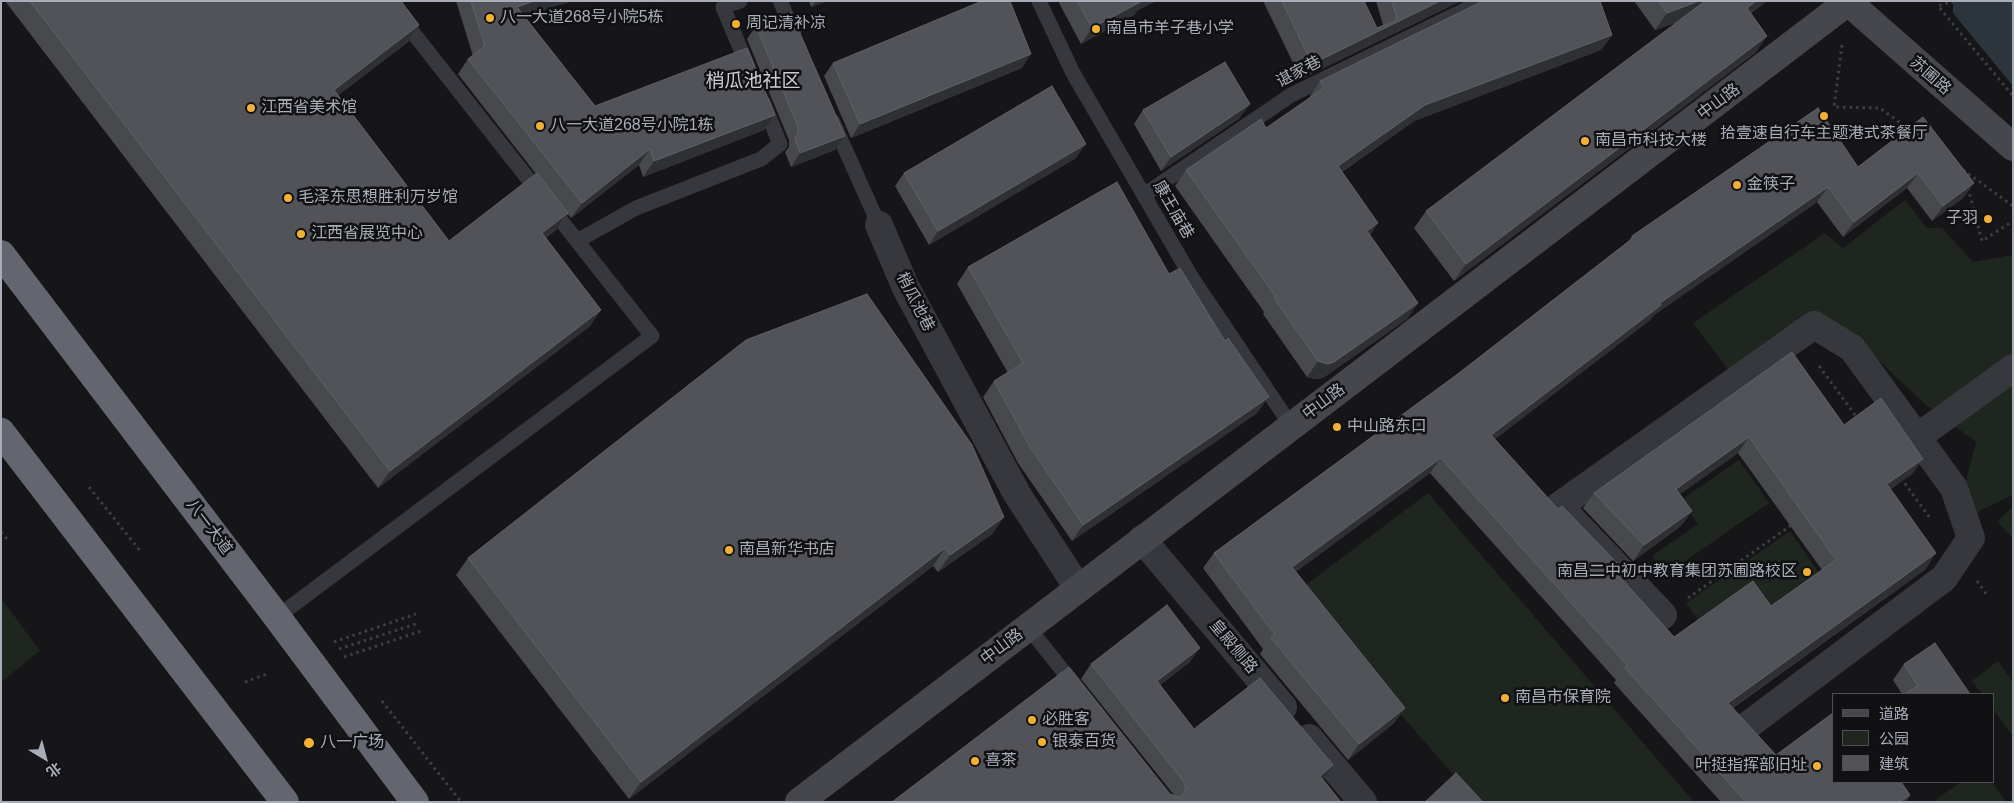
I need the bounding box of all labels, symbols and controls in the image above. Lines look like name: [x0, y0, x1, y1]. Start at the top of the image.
place label: 八一大道268号小院5栋: [500, 8, 664, 28]
marker: 八一大道268号小院5栋: [484, 12, 496, 24]
place label: 周记清补凉: [746, 14, 826, 34]
marker: 周记清补凉: [730, 18, 742, 30]
place label: 南昌市羊子巷小学: [1106, 19, 1234, 39]
marker: 南昌市羊子巷小学: [1090, 23, 1102, 35]
street label: 谌家巷: [1273, 52, 1325, 92]
street label: 苏圃路: [1906, 53, 1954, 99]
district label: 梢瓜池社区: [706, 71, 800, 93]
street label: 中山路: [1694, 80, 1744, 124]
place label: 江西省美术馆: [261, 98, 357, 118]
marker: 江西省美术馆: [245, 102, 257, 114]
marker: 拾壹速自行车主题港式茶餐厅: [1818, 110, 1830, 122]
place label: 八一大道268号小院1栋: [550, 116, 714, 136]
marker: 八一大道268号小院1栋: [534, 120, 546, 132]
place label: 拾壹速自行车主题港式茶餐厅: [1720, 124, 1928, 144]
place label: 南昌市科技大楼: [1595, 131, 1707, 151]
marker: 南昌市科技大楼: [1579, 135, 1591, 147]
place label: 金筷子: [1747, 175, 1795, 195]
street label: 康王庙巷: [1149, 177, 1197, 243]
marker: 金筷子: [1731, 179, 1743, 191]
place label: 毛泽东思想胜利万岁馆: [298, 188, 458, 208]
marker: 毛泽东思想胜利万岁馆: [282, 192, 294, 204]
place label: 子羽: [1946, 209, 1978, 229]
marker: 子羽: [1982, 213, 1994, 225]
place label: 江西省展览中心: [311, 224, 423, 244]
marker: 江西省展览中心: [295, 228, 307, 240]
street label: 梢瓜池巷: [892, 269, 938, 335]
street label: 中山路: [1299, 380, 1349, 424]
place label: 中山路东口: [1347, 417, 1427, 437]
marker: 中山路东口: [1331, 421, 1343, 433]
street label: 八一大道: [182, 496, 236, 558]
place label: 南昌新华书店: [739, 540, 835, 560]
marker: 南昌新华书店: [723, 544, 735, 556]
place label: 南昌二中初中教育集团苏圃路校区: [1557, 562, 1797, 582]
marker: 南昌二中初中教育集团苏圃路校区: [1801, 566, 1813, 578]
street label: 皇殿侧路: [1205, 616, 1261, 678]
street label: 中山路: [977, 625, 1027, 669]
place label: 南昌市保育院: [1515, 688, 1611, 708]
marker: 南昌市保育院: [1499, 692, 1511, 704]
legend: [1832, 693, 1994, 783]
text: 道路: [1879, 705, 1909, 722]
place label: 必胜客: [1042, 710, 1090, 730]
marker: 必胜客: [1026, 714, 1038, 726]
text: 公园: [1879, 730, 1909, 747]
place label: 银泰百货: [1052, 732, 1116, 752]
north arrow: [20, 733, 70, 783]
place label: 八一广场: [320, 733, 384, 753]
marker: 八一广场: [302, 736, 316, 750]
marker: 银泰百货: [1036, 736, 1048, 748]
place label: 喜茶: [985, 751, 1017, 771]
marker: 喜茶: [969, 755, 981, 767]
text: 建筑: [1879, 755, 1909, 772]
place label: 叶挺指挥部旧址: [1695, 756, 1807, 776]
text: 北: [44, 759, 64, 781]
marker: 叶挺指挥部旧址: [1811, 760, 1823, 772]

